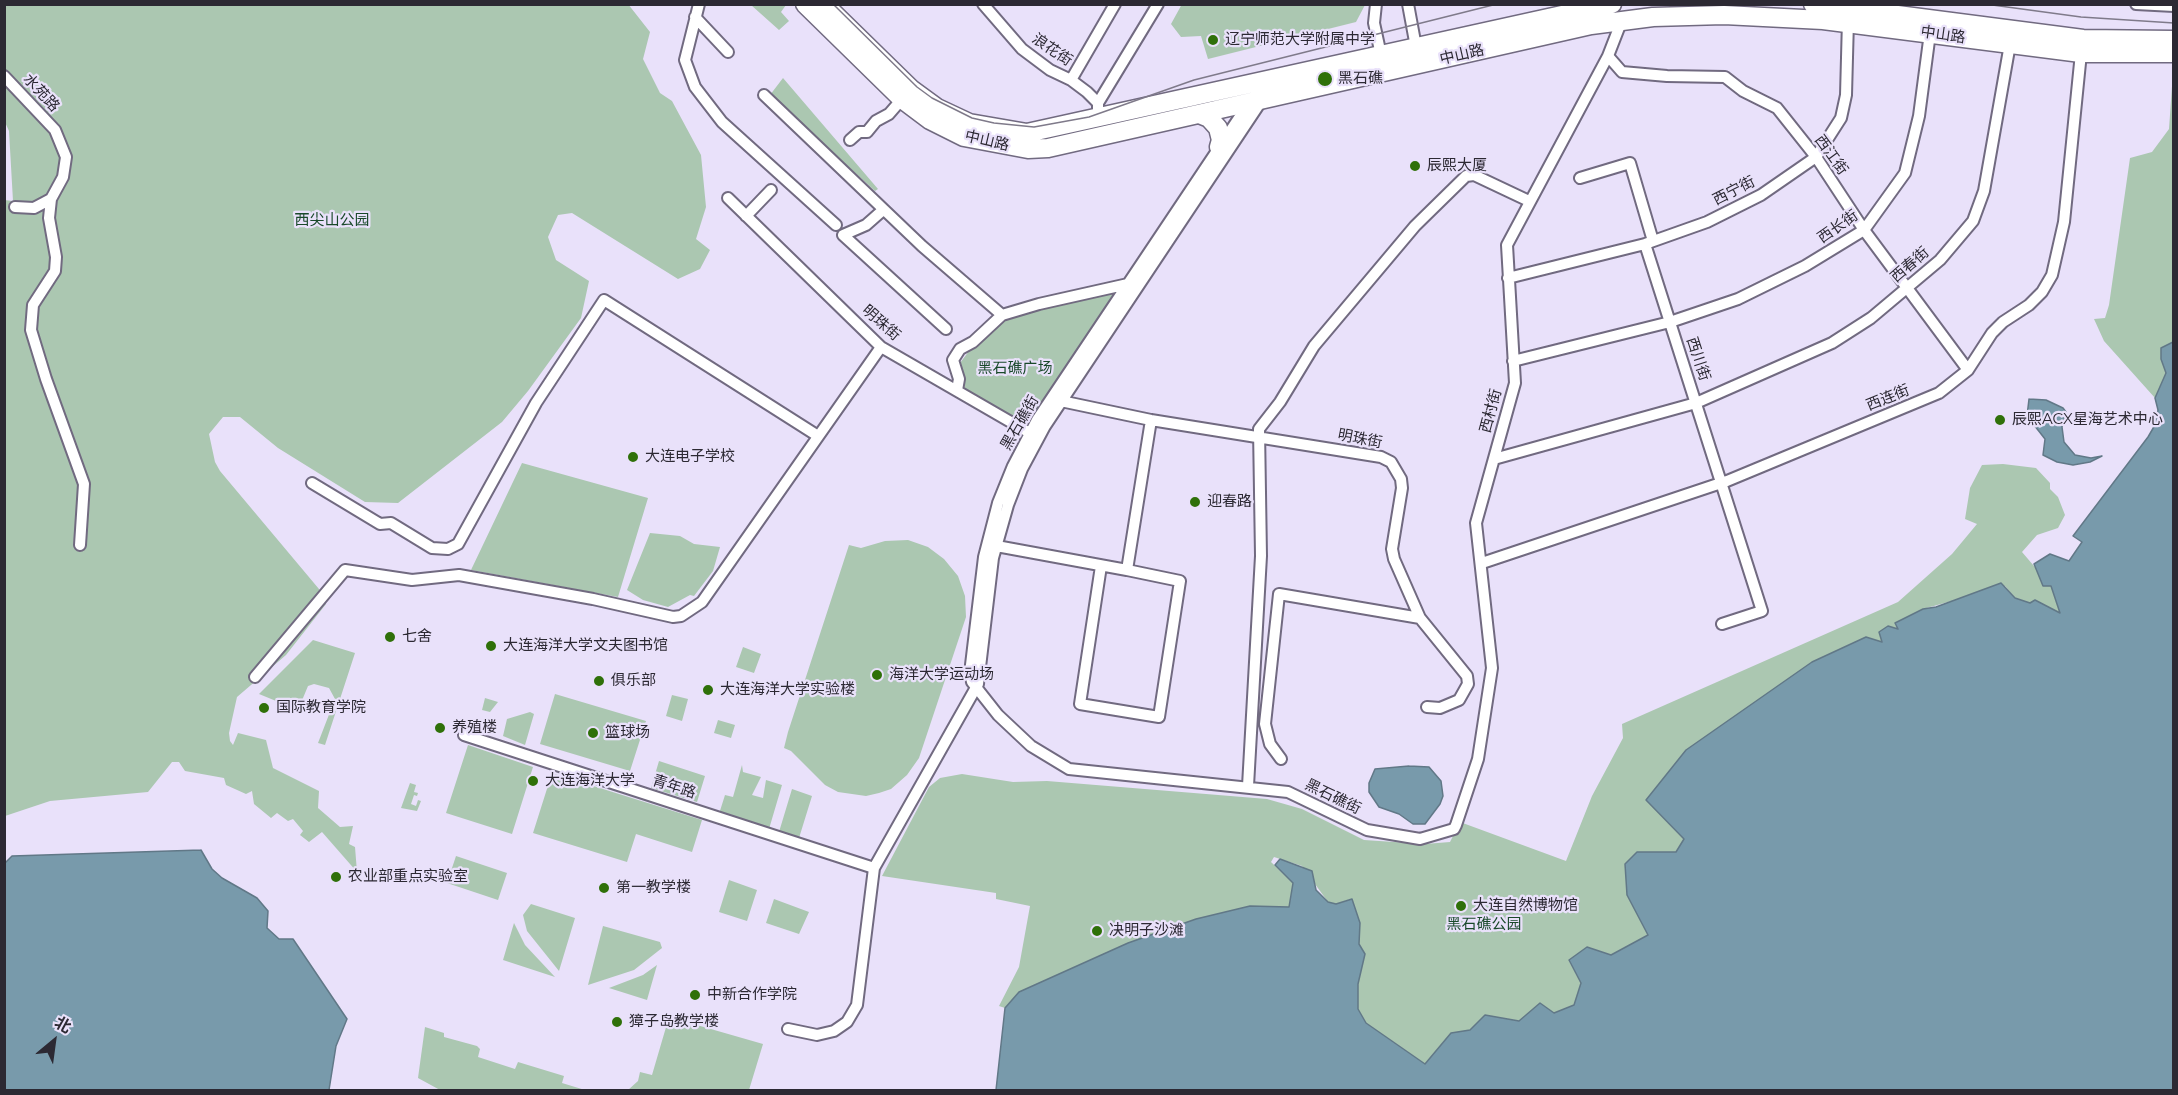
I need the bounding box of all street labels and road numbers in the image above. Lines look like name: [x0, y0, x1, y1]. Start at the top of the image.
street label: 中山路: [1919, 23, 1967, 47]
street label: 浪花街: [1028, 30, 1076, 70]
street label: 中山路: [1438, 41, 1486, 69]
street label: 水苑路: [19, 70, 63, 116]
street label: 中山路: [963, 127, 1011, 155]
street label: 西江街: [1810, 132, 1852, 178]
street label: 西宁街: [1710, 173, 1758, 209]
street label: 西长街: [1814, 207, 1862, 247]
street label: 西春街: [1887, 243, 1933, 287]
street label: 明珠街: [858, 301, 904, 345]
street label: 西川街: [1682, 335, 1714, 383]
street label: 西连街: [1864, 381, 1912, 415]
street label: 西村街: [1476, 387, 1506, 435]
street label: 黑石礁街: [997, 393, 1043, 453]
street label: 明珠街: [1336, 426, 1384, 452]
street label: 青年路: [650, 771, 698, 803]
street label: 黑石礁街: [1302, 776, 1364, 818]

